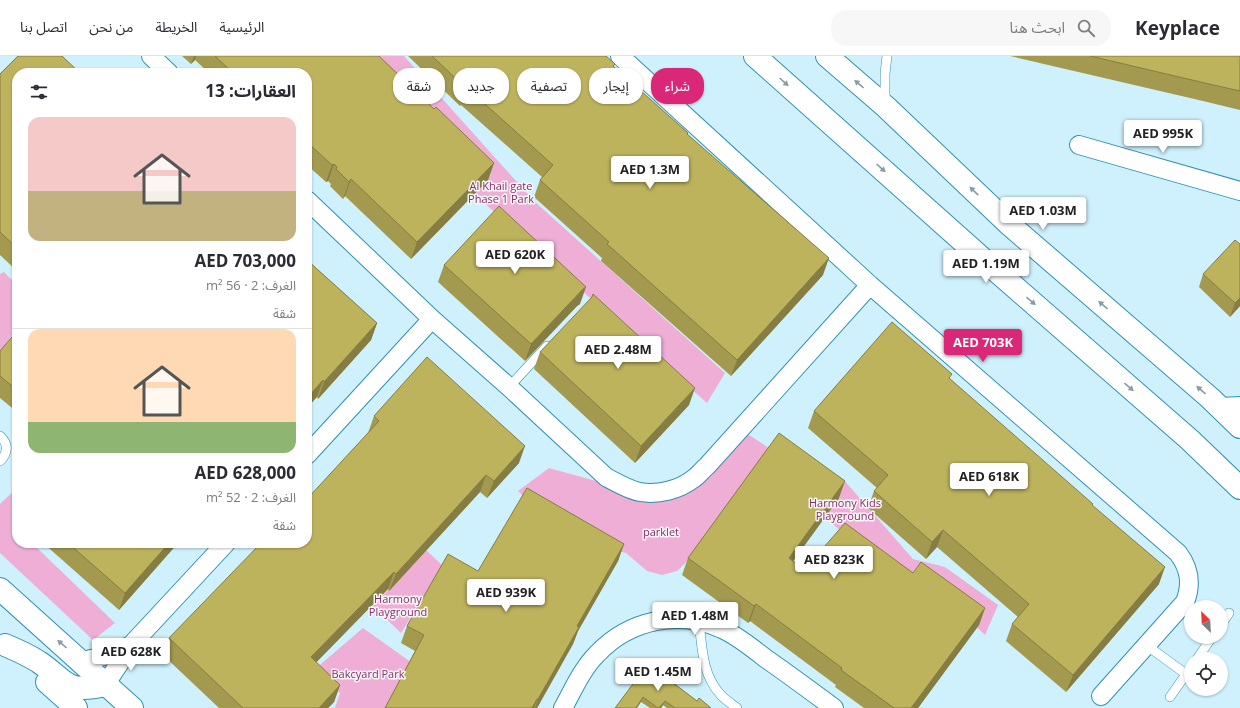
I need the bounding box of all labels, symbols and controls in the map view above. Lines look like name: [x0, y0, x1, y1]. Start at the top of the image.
search box: [831, 10, 1111, 46]
text: Keyplace: [1135, 15, 1220, 41]
text: اتصل بنا: [20, 17, 67, 36]
text: من نحن: [89, 17, 133, 36]
text: الخريطة: [155, 17, 197, 36]
text: الرئيسية: [219, 17, 264, 36]
text: ابحث هنا: [1009, 17, 1065, 37]
icon: search: [1075, 17, 1097, 39]
chip: شقة: [393, 68, 445, 104]
chip: جديد: [453, 68, 509, 104]
chip: تصفية: [517, 68, 581, 104]
chip: إيجار: [589, 68, 643, 104]
chip: شراء: [651, 68, 704, 104]
one-way arrow: [780, 77, 789, 86]
text: العقارات: 13: [205, 79, 296, 102]
one-way arrow: [853, 79, 864, 88]
icon: filters: [28, 81, 50, 103]
pin: AED 995K: [1122, 120, 1204, 154]
text: AED 995K: [1133, 124, 1193, 142]
icon: home: [126, 143, 198, 215]
pin: AED 1.3M: [609, 156, 691, 190]
text: AED 1.3M: [620, 160, 680, 178]
one-way arrow: [876, 164, 887, 173]
park label: Al Khail gate Phase 1 Park: [468, 178, 534, 206]
one-way arrow: [969, 186, 979, 196]
pin: AED 1.03M: [997, 197, 1089, 231]
text: AED 1.03M: [1009, 201, 1077, 219]
pin: AED 620K: [474, 241, 556, 275]
text: AED 620K: [485, 245, 545, 263]
text: AED 703,000: [195, 249, 296, 272]
pin: AED 1.19M: [940, 250, 1032, 284]
text: AED 1.19M: [952, 254, 1020, 272]
text: الغرف: 2 · 56 m²: [206, 276, 296, 294]
one-way arrow: [1026, 297, 1036, 306]
one-way arrow: [1098, 301, 1108, 310]
text: شقة: [273, 304, 296, 322]
pin: AED 703K: [942, 329, 1024, 363]
text: AED 703K: [953, 333, 1013, 351]
pin: AED 2.48M: [572, 336, 664, 370]
text: AED 2.48M: [584, 340, 652, 358]
icon: home: [126, 355, 198, 427]
one-way arrow: [1124, 382, 1134, 391]
one-way arrow: [1196, 386, 1207, 395]
text: AED 628,000: [195, 461, 296, 484]
pin: AED 618K: [948, 463, 1030, 497]
text: AED 618K: [959, 467, 1019, 485]
text: الغرف: 2 · 52 m²: [206, 488, 296, 506]
park label: Harmony Kids Playground: [809, 495, 881, 523]
text: شقة: [273, 516, 296, 534]
park label: parklet: [643, 524, 679, 539]
pin: AED 823K: [793, 546, 875, 580]
text: AED 823K: [804, 550, 864, 568]
pin: AED 939K: [465, 579, 547, 613]
text: AED 939K: [476, 583, 536, 601]
park label: Harmony Playground: [369, 591, 427, 619]
north arrow: [1184, 600, 1228, 644]
map controls: [1184, 600, 1228, 696]
pin: AED 1.48M: [649, 602, 741, 636]
text: AED 1.48M: [661, 606, 729, 624]
pin: AED 628K: [90, 638, 172, 672]
one-way arrow: [58, 640, 67, 649]
text: AED 628K: [101, 642, 161, 660]
button: locate: [1184, 652, 1228, 696]
pin: AED 1.45M: [612, 658, 704, 692]
text: AED 1.45M: [624, 662, 692, 680]
park label: Bakcyard Park: [332, 666, 405, 681]

